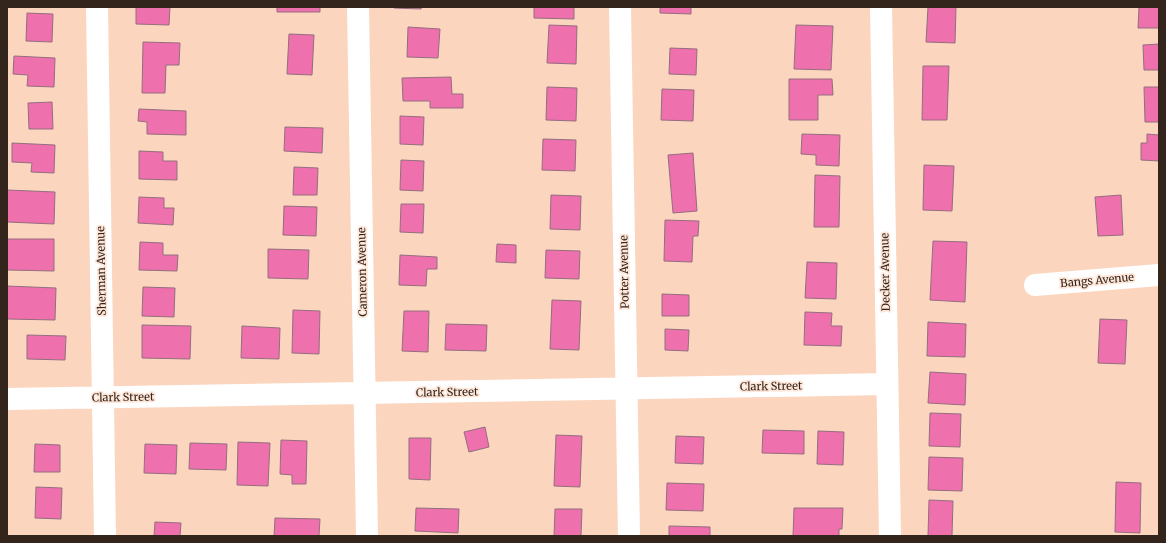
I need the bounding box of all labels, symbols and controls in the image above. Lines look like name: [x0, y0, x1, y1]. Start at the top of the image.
street label: Sherman Avenue: [93, 226, 109, 316]
street label: Cameron Avenue: [354, 227, 370, 317]
street label: Decker Avenue: [877, 232, 893, 311]
street label: Potter Avenue: [616, 235, 632, 309]
street label: Bangs Avenue: [1060, 270, 1135, 290]
street label: Clark Street: [740, 378, 803, 394]
street label: Clark Street: [416, 384, 479, 400]
street label: Clark Street: [92, 389, 155, 405]

